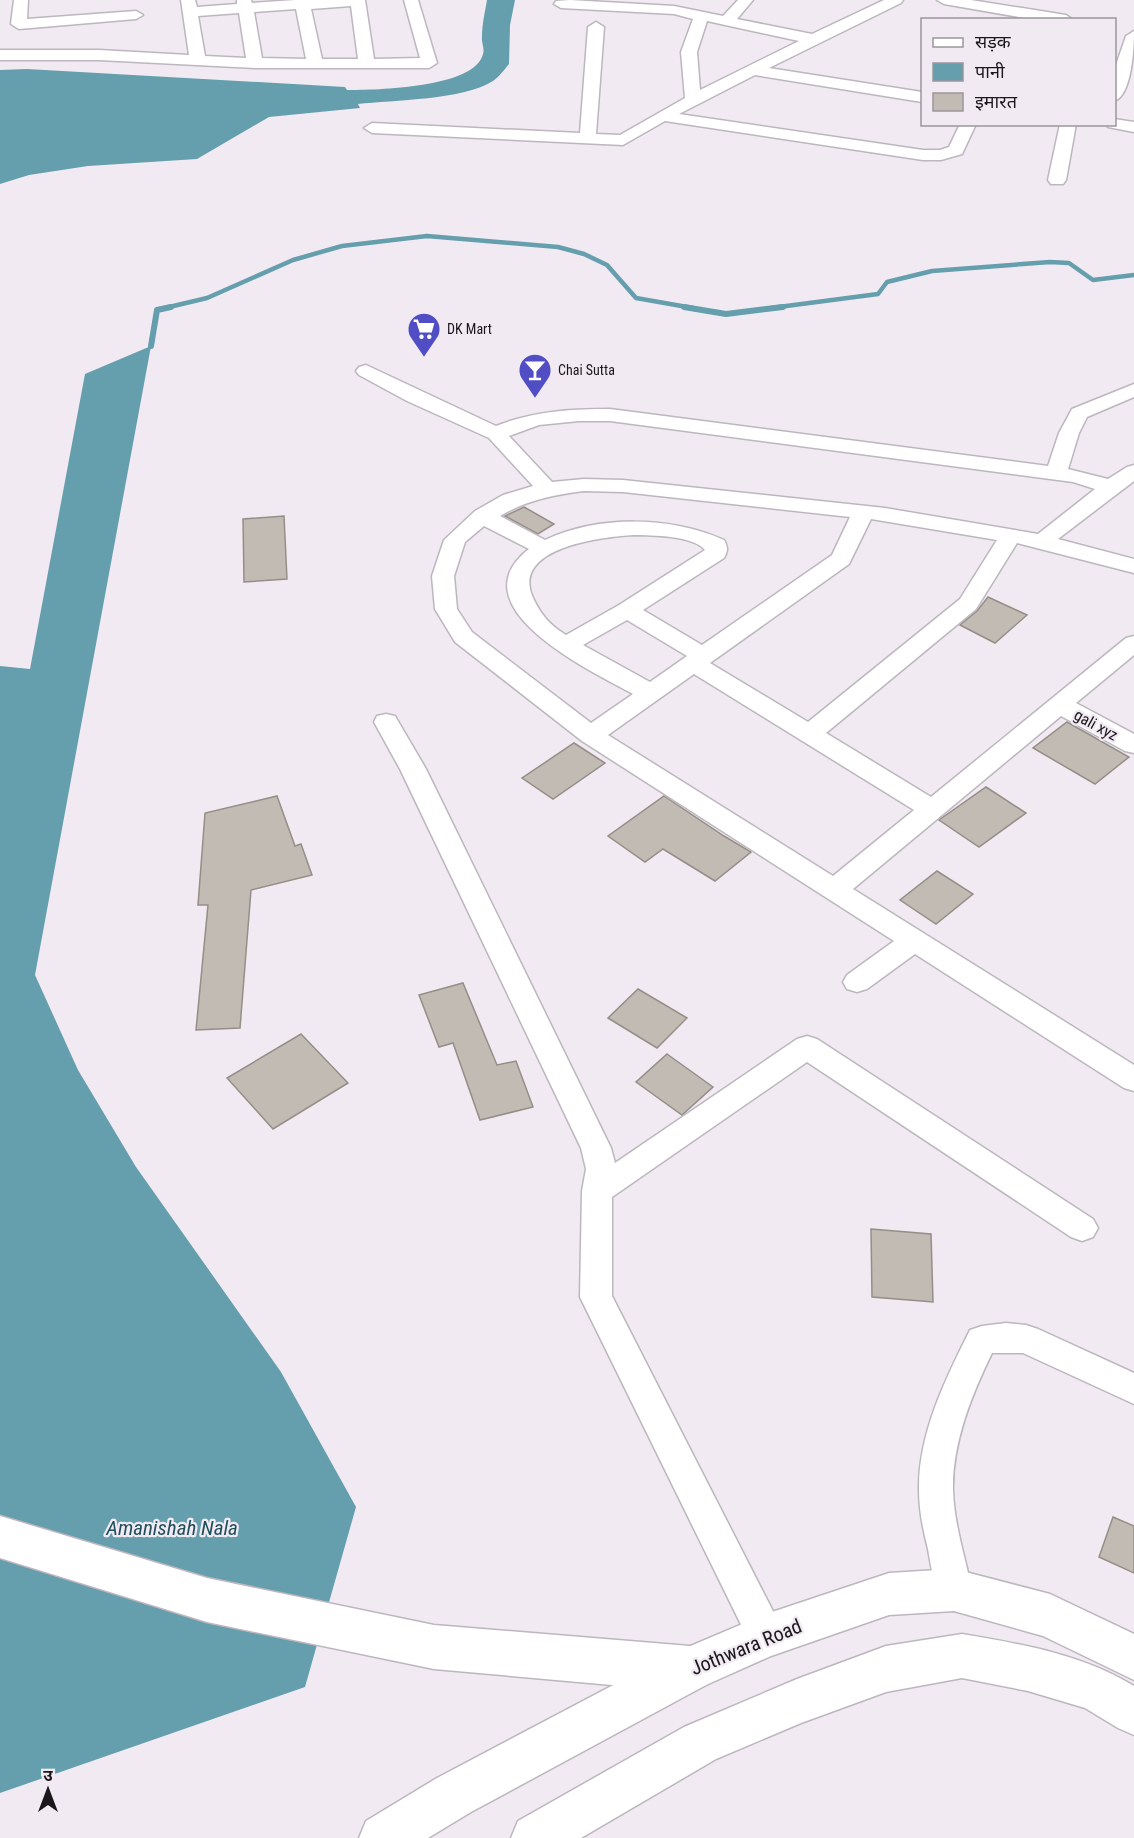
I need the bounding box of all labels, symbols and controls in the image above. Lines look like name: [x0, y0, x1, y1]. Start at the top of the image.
legend: [921, 18, 1116, 126]
text: सड़क: [975, 31, 1012, 52]
text: पानी: [975, 61, 1005, 82]
text: इमारत: [975, 91, 1018, 112]
supermarket icon: DK Mart: [406, 311, 442, 358]
place label: DK Mart: [447, 321, 492, 337]
bar icon: Chai Sutta: [517, 352, 553, 399]
place label: Chai Sutta: [558, 362, 615, 378]
street label: gali xyz: [1071, 705, 1121, 745]
water label: Amanishah Nala: [105, 1516, 238, 1540]
street label: Jothwara Road: [687, 1614, 805, 1680]
north arrow: [18, 1760, 78, 1820]
text: उ: [43, 1766, 53, 1785]

